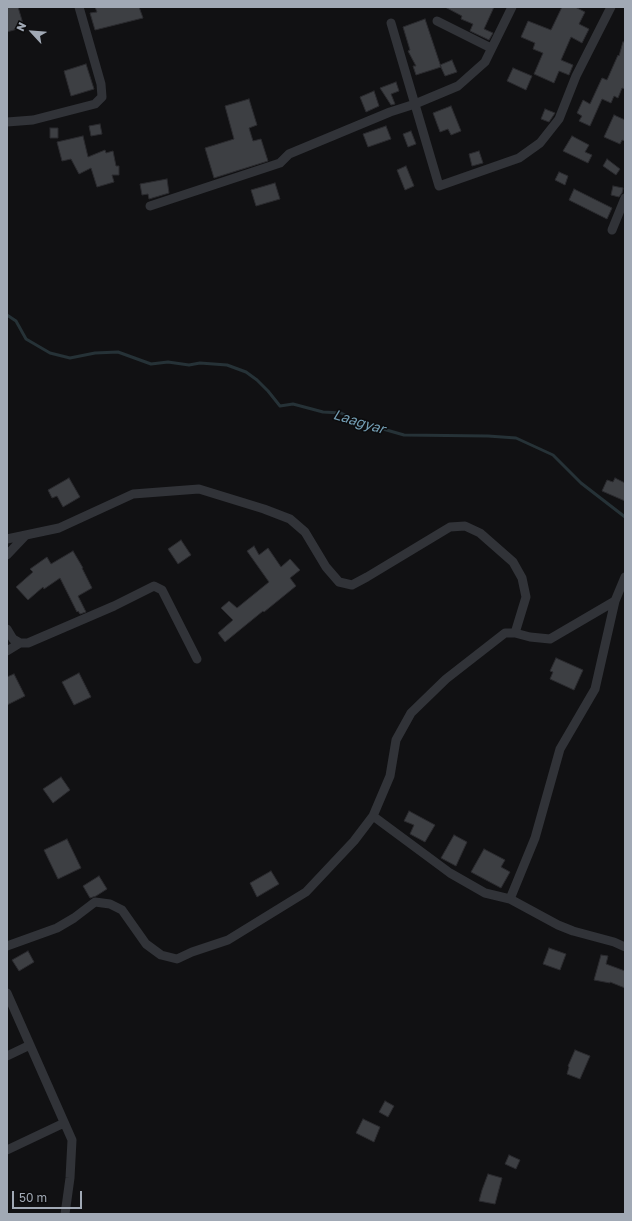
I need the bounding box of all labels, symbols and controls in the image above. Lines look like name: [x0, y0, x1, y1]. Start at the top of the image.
north arrow: [12, 12, 52, 52]
text: N: [13, 20, 28, 33]
water label: Laagyar: [331, 406, 387, 438]
scale bar: [14, 1183, 84, 1209]
text: 50 m: [19, 1190, 47, 1205]

